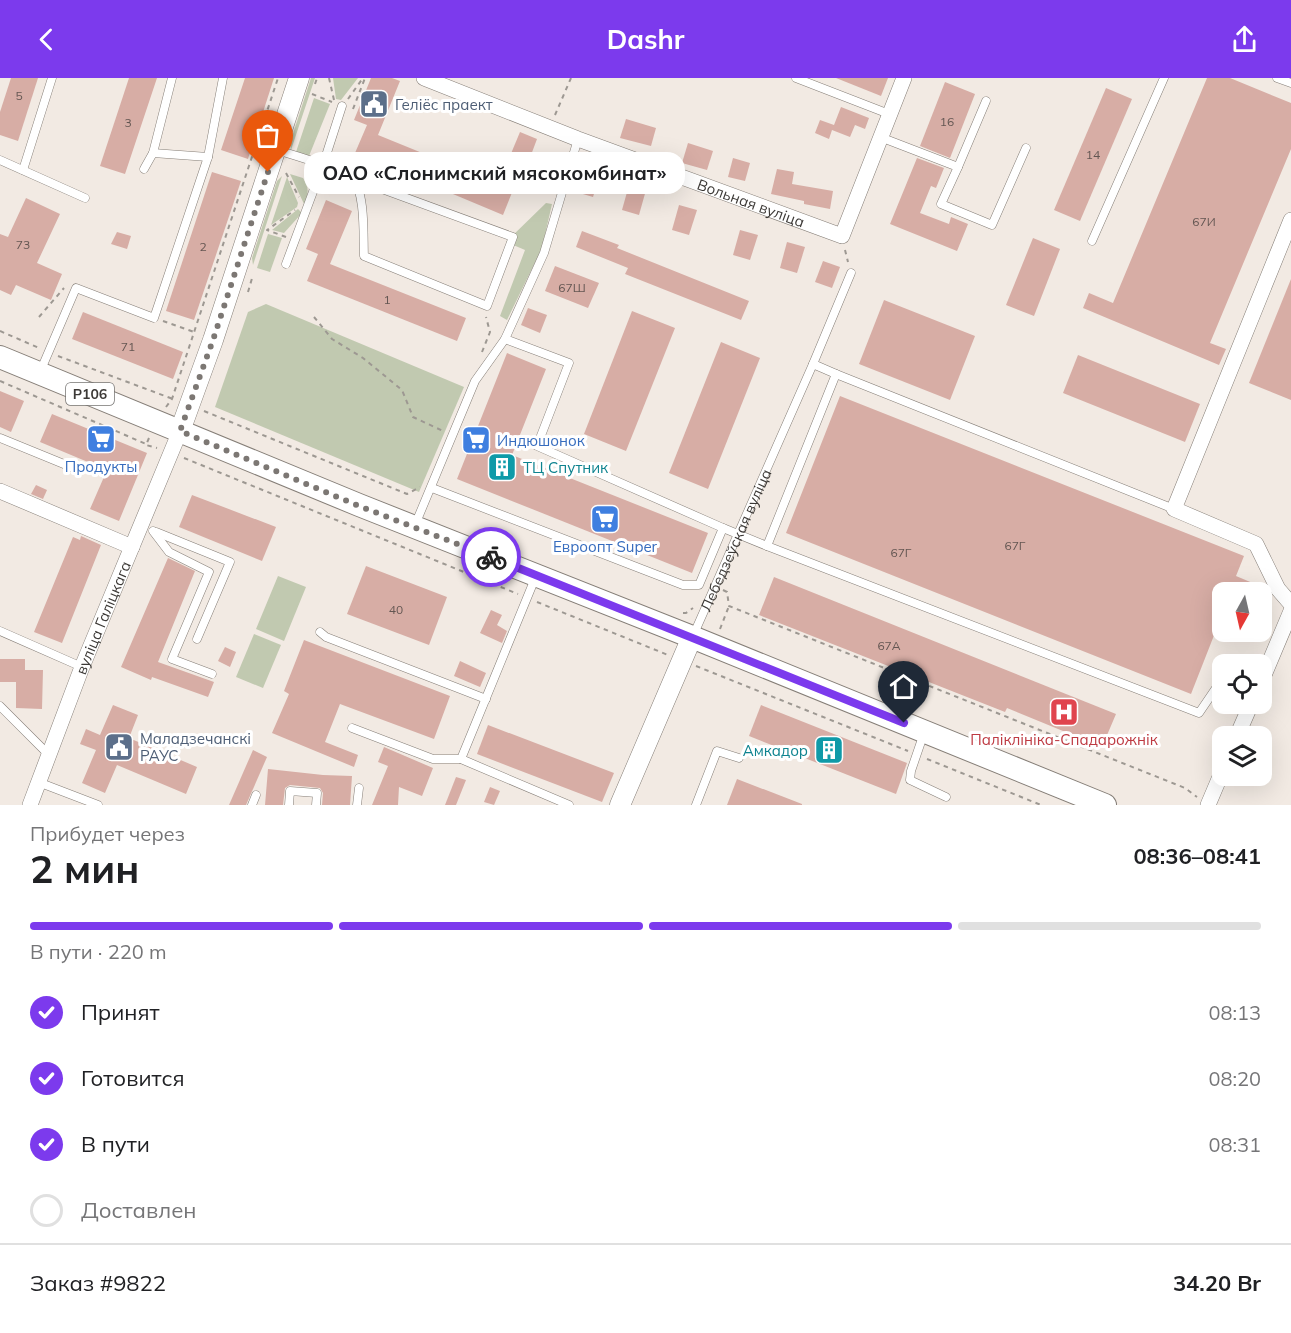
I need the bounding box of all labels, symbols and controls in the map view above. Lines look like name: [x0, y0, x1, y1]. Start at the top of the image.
text: Dashr: [607, 22, 684, 56]
icon: back: [30, 23, 63, 56]
icon: share: [1228, 23, 1261, 56]
house number: 5: [15, 88, 23, 103]
public building icon: Геліёс праект: [358, 88, 390, 120]
place label: Геліёс праект: [395, 95, 493, 114]
pin: [242, 110, 293, 172]
house number: 16: [940, 114, 954, 129]
house number: 3: [124, 115, 132, 130]
icon: bag: [251, 119, 284, 152]
house number: 14: [1086, 147, 1100, 162]
callout: ОАО «Слонимский мясокомбинат»: [304, 151, 685, 193]
text: ОАО «Слонимский мясокомбинат»: [323, 160, 667, 185]
street label: Вольная вуліца: [695, 174, 807, 231]
house number: 67И: [1192, 214, 1216, 229]
house number: 73: [16, 237, 30, 252]
house number: 2: [199, 239, 207, 254]
house number: 67Ш: [558, 280, 586, 295]
house number: 1: [383, 292, 391, 307]
house number: 71: [121, 339, 135, 354]
road number: Р106: [66, 383, 114, 405]
supermarket icon: Продукты: [85, 423, 117, 455]
supermarket icon: Индюшонок: [460, 424, 492, 456]
place label: Индюшонок: [497, 431, 586, 450]
building icon: ТЦ Спутник: [486, 451, 518, 483]
place label: Продукты: [65, 457, 137, 476]
place label: ТЦ Спутник: [523, 458, 609, 477]
street label: Лебедзеўская вуліца: [696, 466, 775, 614]
supermarket icon: Евроопт Super: [589, 503, 621, 535]
courier: [461, 527, 521, 587]
place label: Евроопт Super: [553, 537, 658, 556]
house number: 67Г: [1004, 538, 1026, 553]
icon: bike: [475, 541, 508, 574]
house number: 67Г: [890, 545, 912, 560]
street label: вуліца Галіцкага: [71, 558, 135, 677]
north arrow: [1212, 582, 1272, 642]
map controls: [1212, 582, 1272, 786]
house number: 40: [389, 602, 403, 617]
house number: 67А: [877, 638, 901, 653]
button: locate: [1212, 654, 1272, 714]
pin: [878, 661, 929, 723]
icon: home: [887, 670, 920, 703]
hospital icon: Паліклініка-Спадарожнік: [1048, 696, 1080, 728]
button: layers: [1212, 726, 1272, 786]
place label: Маладзечанскі РАУС: [140, 729, 251, 765]
place label: Паліклініка-Спадарожнік: [970, 730, 1159, 749]
public building icon: Маладзечанскі РАУС: [103, 731, 135, 763]
building icon: Амкадор: [813, 734, 845, 766]
place label: Амкадор: [743, 741, 808, 760]
text: Прибудет через: [30, 821, 185, 846]
text: 08:36–08:41: [1133, 842, 1261, 870]
text: 2 мин: [30, 844, 139, 893]
text: В пути · 220 m: [30, 939, 166, 964]
icon: check: [30, 996, 63, 1029]
text: Принят: [81, 998, 160, 1026]
text: 08:13: [1208, 1000, 1261, 1025]
icon: check: [30, 1062, 63, 1095]
text: Готовится: [81, 1064, 185, 1092]
text: 08:20: [1208, 1066, 1261, 1091]
icon: check: [30, 1128, 63, 1161]
text: В пути: [81, 1130, 150, 1158]
text: 08:31: [1208, 1132, 1261, 1157]
text: Доставлен: [81, 1196, 197, 1224]
text: Заказ #9822: [30, 1269, 166, 1297]
text: 34.20 Br: [1173, 1269, 1261, 1297]

